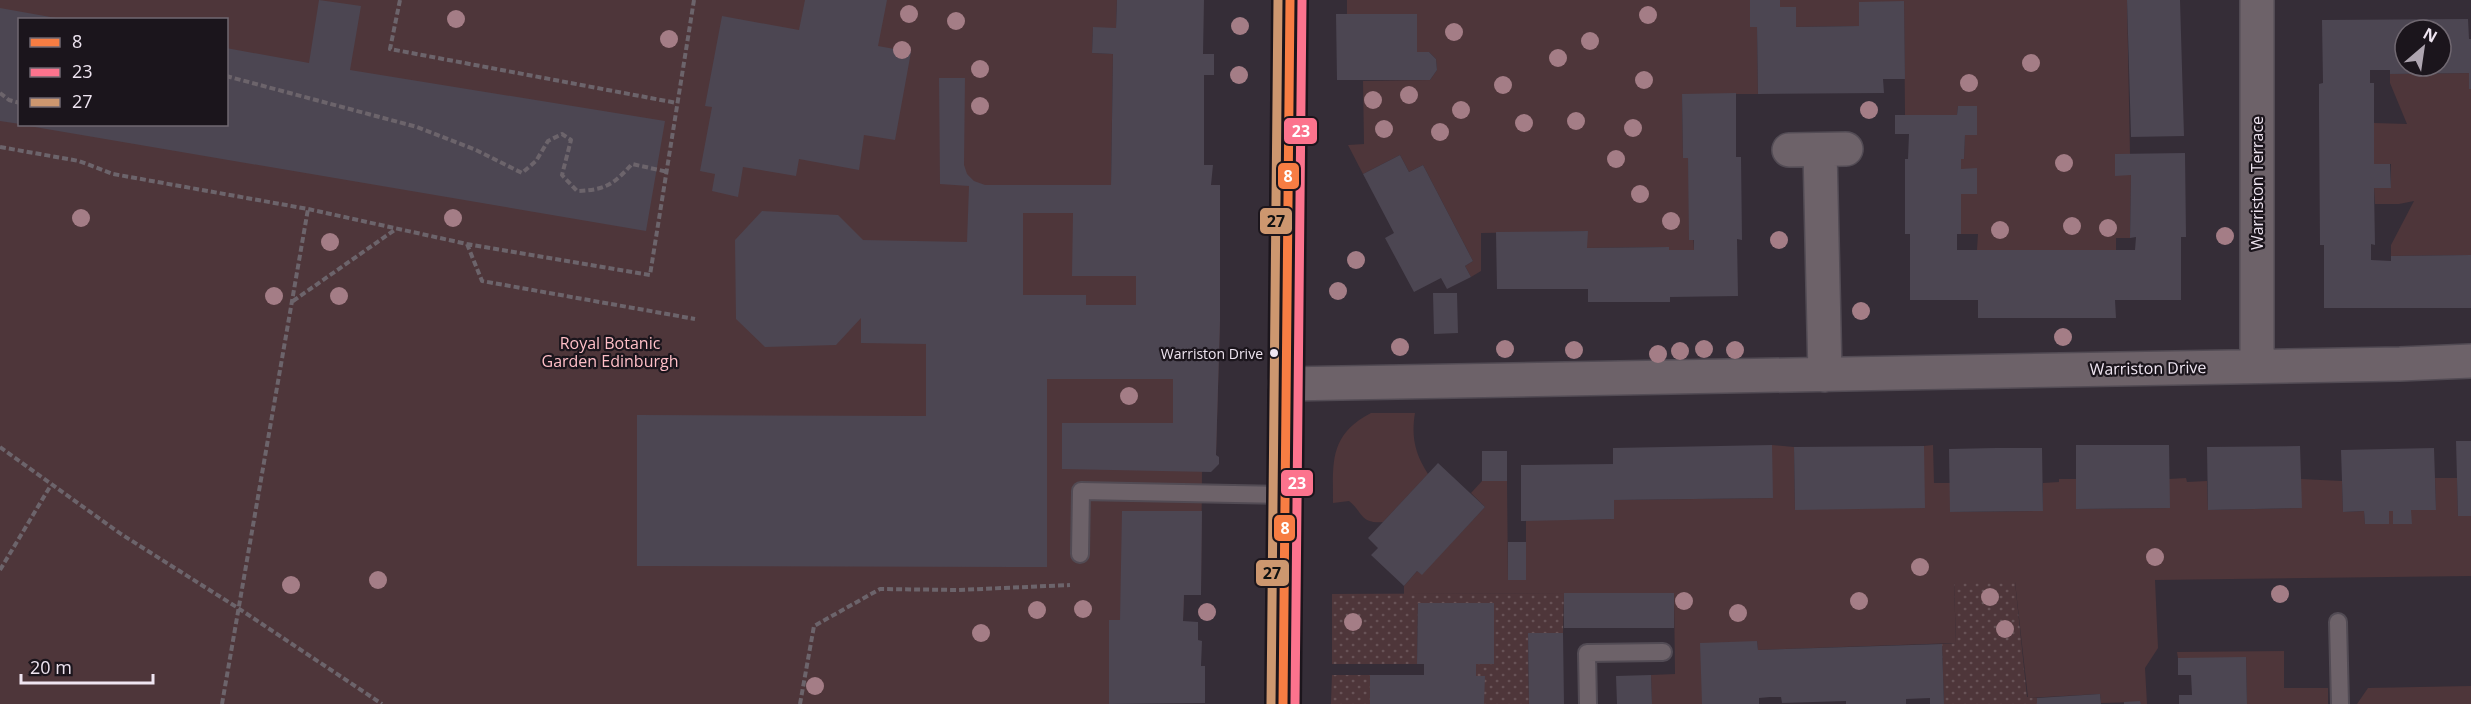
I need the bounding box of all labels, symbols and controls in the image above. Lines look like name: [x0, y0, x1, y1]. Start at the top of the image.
legend: [18, 18, 228, 126]
north arrow: [2393, 18, 2453, 78]
text: N: [2419, 22, 2441, 48]
text: 8: [72, 29, 82, 53]
text: 23: [72, 59, 93, 83]
text: 27: [72, 89, 93, 113]
street label: Warriston Terrace: [2246, 116, 2268, 250]
line badge: 23: [1283, 117, 1318, 145]
text: 23: [1292, 120, 1310, 142]
line badge: 8: [1277, 162, 1300, 190]
text: 8: [1283, 165, 1293, 187]
line badge: 27: [1259, 207, 1293, 235]
text: 27: [1267, 210, 1285, 232]
park label: Royal Botanic Garden Edinburgh: [542, 332, 678, 372]
place label: Warriston Drive: [1161, 344, 1263, 363]
marker: Warriston Drive: [1268, 347, 1280, 359]
street label: Warriston Drive: [2089, 356, 2207, 380]
line badge: 23: [1280, 469, 1314, 497]
text: 23: [1288, 472, 1306, 494]
line badge: 8: [1273, 514, 1296, 542]
text: 8: [1280, 517, 1290, 539]
line badge: 27: [1255, 559, 1290, 587]
text: 27: [1263, 562, 1281, 584]
scale bar: [21, 647, 153, 685]
text: 20 m: [30, 655, 72, 679]

